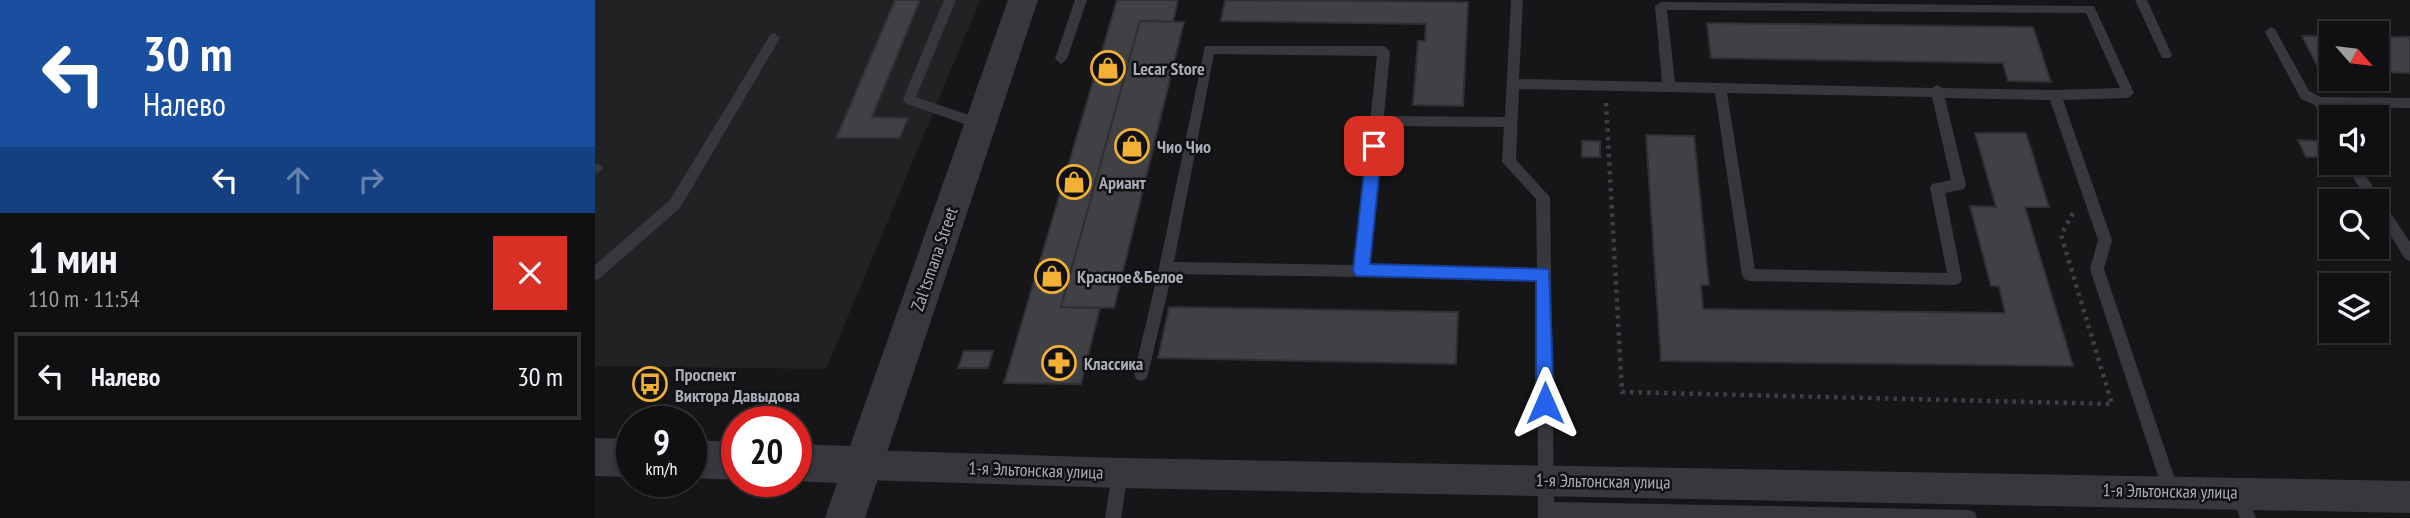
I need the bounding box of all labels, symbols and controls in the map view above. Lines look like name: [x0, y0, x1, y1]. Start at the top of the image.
text: 30 m: [143, 21, 232, 85]
north arrow: [2319, 21, 2389, 91]
map controls: [2319, 21, 2389, 343]
icon: left: [28, 28, 119, 119]
shop icon: Lecar Store: [1089, 49, 1127, 87]
place label: Lecar Store: [1133, 57, 1205, 80]
text: Налево: [143, 83, 226, 125]
button: sound: [2319, 105, 2389, 175]
pin: [1344, 116, 1404, 176]
shop icon: Чио Чио: [1113, 127, 1151, 165]
icon: arrive: [1355, 127, 1393, 165]
place label: Чио Чио: [1157, 135, 1211, 158]
icon: left: [206, 161, 244, 199]
icon: ahead: [279, 161, 317, 199]
icon: right: [352, 161, 390, 199]
shop icon: Ариант: [1055, 163, 1093, 201]
place label: Ариант: [1098, 171, 1147, 194]
button: search: [2319, 189, 2389, 259]
street label: Zal'tsmana Street: [905, 204, 963, 314]
text: 1 мин: [28, 230, 118, 285]
button: close: [493, 236, 567, 310]
shop icon: Красное&Белое: [1033, 257, 1071, 295]
place label: Красное&Белое: [1077, 265, 1184, 288]
button: layers: [2319, 273, 2389, 343]
text: 110 m · 11:54: [28, 284, 140, 313]
pharmacy icon: Классика: [1040, 344, 1078, 382]
place label: Классика: [1084, 352, 1143, 375]
icon: left: [32, 357, 70, 395]
text: Налево: [91, 360, 160, 393]
text: 30 m: [517, 360, 563, 393]
place label: Проспект Виктора Давыдова: [675, 363, 800, 407]
bus stop icon: Проспект Виктора Давыдова: [631, 365, 669, 403]
position arrow: [1508, 366, 1582, 440]
speed limit sign: 20: [721, 406, 812, 497]
text: 9: [653, 419, 670, 465]
street label: 1-я Эльтонская улица: [968, 456, 1104, 484]
text: km/h: [646, 457, 677, 480]
street label: 1-я Эльтонская улица: [1535, 468, 1671, 494]
street label: 1-я Эльтонская улица: [2102, 478, 2238, 504]

